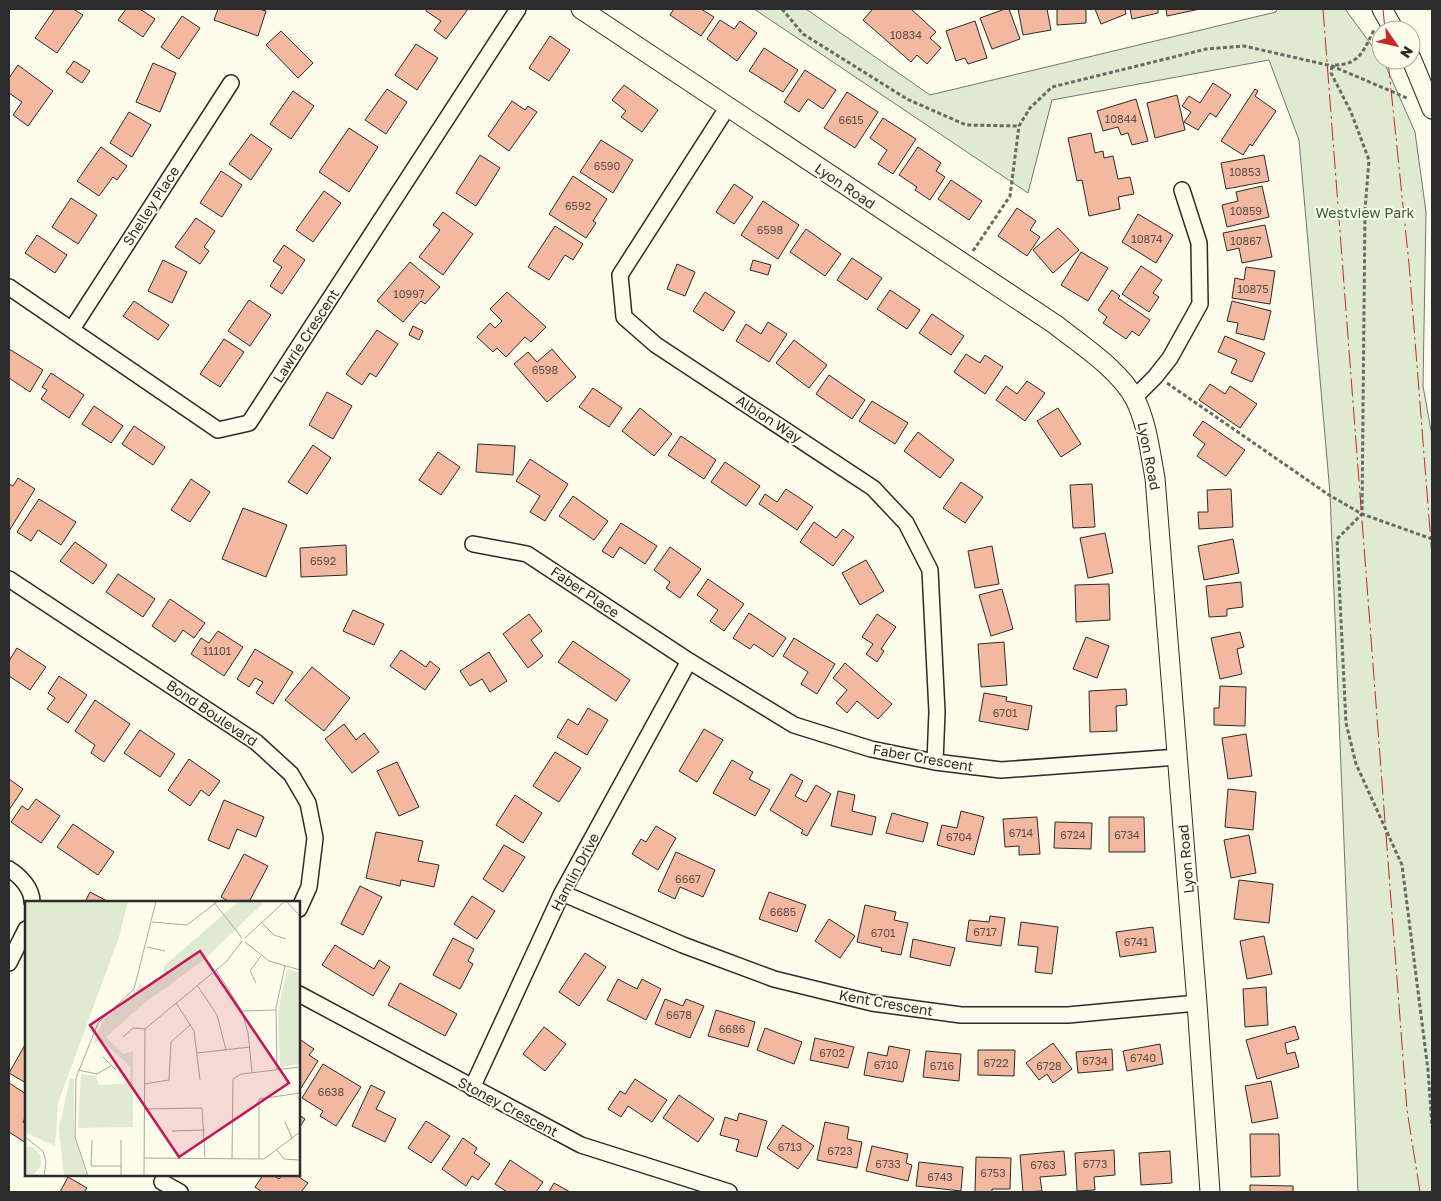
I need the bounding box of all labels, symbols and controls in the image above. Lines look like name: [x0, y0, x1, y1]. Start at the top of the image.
north arrow: [1371, 20, 1421, 70]
house number: 10834: [890, 28, 922, 41]
text: N: [1397, 43, 1417, 62]
house number: 10844: [1105, 112, 1137, 125]
house number: 6615: [838, 113, 864, 126]
house number: 6590: [594, 159, 620, 172]
street label: Lyon Road: [812, 159, 879, 212]
street label: Shelley Place: [119, 163, 182, 249]
house number: 10853: [1229, 165, 1261, 178]
house number: 6592: [565, 199, 591, 212]
house number: 10859: [1230, 204, 1262, 217]
park label: Westview Park: [1315, 204, 1415, 221]
house number: 6598: [757, 223, 783, 236]
house number: 10874: [1131, 232, 1163, 245]
house number: 10867: [1230, 234, 1262, 247]
house number: 10875: [1237, 282, 1269, 295]
street label: Lawrie Crescent: [269, 286, 342, 386]
house number: 10997: [393, 287, 425, 300]
house number: 6598: [532, 363, 558, 376]
street label: Albion Way: [733, 391, 805, 446]
street label: Lyon Road: [1135, 420, 1164, 492]
house number: 6592: [310, 554, 336, 567]
street label: Faber Place: [548, 562, 623, 621]
house number: 11101: [203, 644, 231, 657]
street label: Bond Boulevard: [164, 676, 261, 749]
house number: 6701: [993, 706, 1017, 719]
street label: Faber Crescent: [871, 740, 975, 775]
street label: Lyon Road: [1174, 824, 1197, 894]
house number: 6714: [1009, 826, 1034, 839]
house number: 6724: [1060, 828, 1086, 841]
house number: 6734: [1114, 828, 1140, 841]
street label: Hamlin Drive: [547, 830, 602, 914]
house number: 6704: [946, 830, 972, 843]
house number: 6667: [675, 872, 701, 885]
inset map: [25, 901, 300, 1176]
house number: 6685: [770, 905, 796, 918]
house number: 6717: [973, 925, 997, 938]
house number: 6701: [871, 926, 895, 939]
house number: 6741: [1124, 935, 1148, 948]
street label: Kent Crescent: [838, 986, 934, 1019]
house number: 6678: [666, 1008, 692, 1021]
house number: 6686: [719, 1022, 746, 1035]
house number: 6702: [819, 1046, 845, 1059]
house number: 6740: [1130, 1051, 1156, 1064]
house number: 6734: [1082, 1054, 1108, 1067]
house number: 6722: [983, 1056, 1009, 1069]
house number: 6710: [874, 1058, 898, 1071]
house number: 6716: [930, 1059, 955, 1072]
house number: 6728: [1036, 1059, 1062, 1072]
street label: Stoney Crescent: [455, 1073, 561, 1140]
house number: 6638: [318, 1085, 345, 1098]
house number: 6713: [778, 1140, 802, 1153]
house number: 6723: [827, 1144, 853, 1157]
house number: 6733: [875, 1157, 901, 1170]
house number: 6773: [1083, 1157, 1107, 1170]
house number: 6763: [1030, 1158, 1056, 1171]
house number: 6753: [980, 1166, 1006, 1179]
house number: 6743: [927, 1170, 953, 1183]

